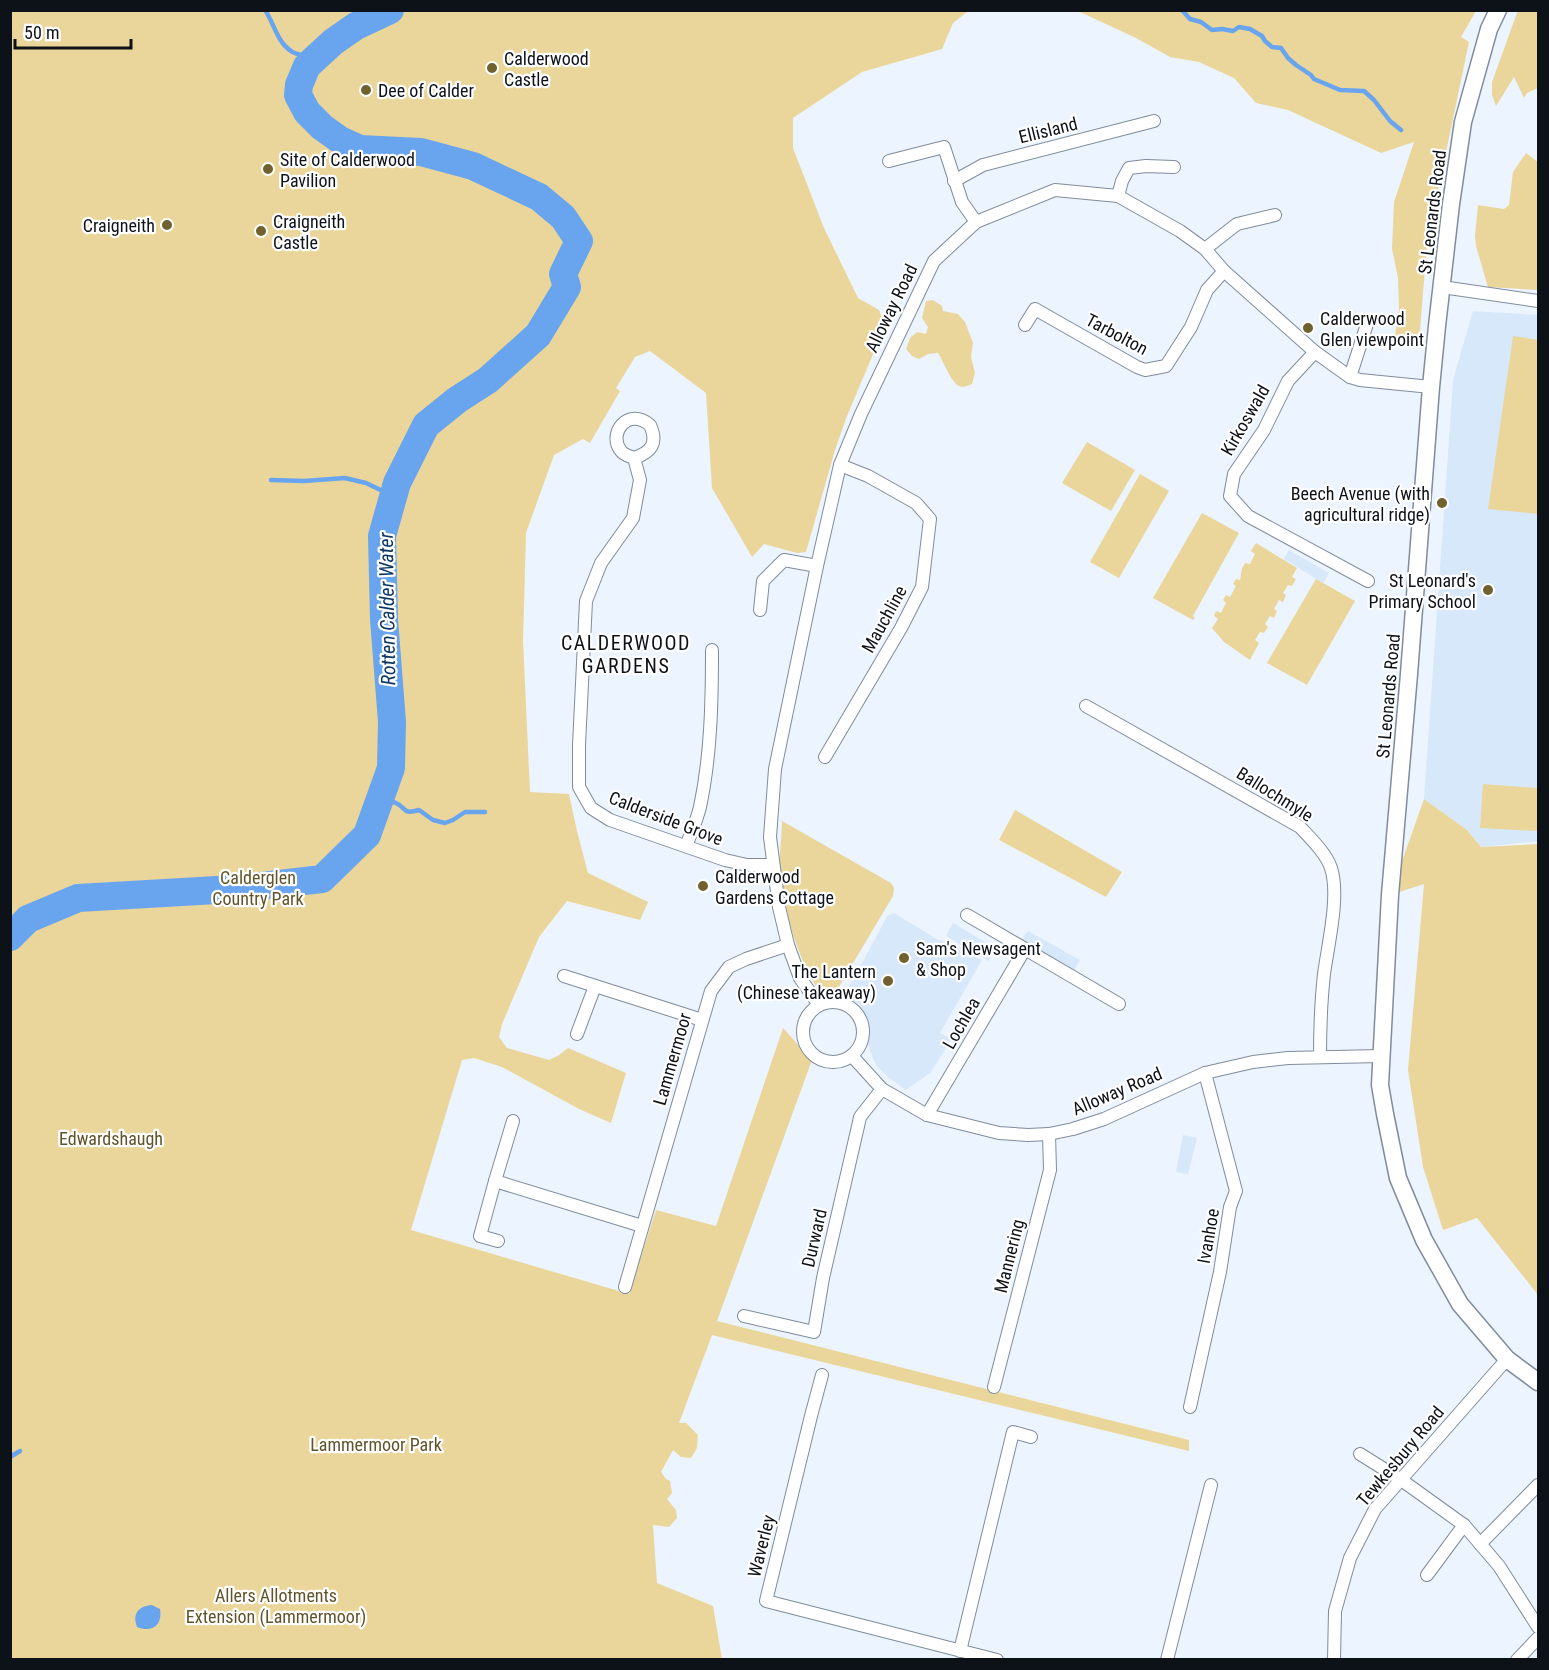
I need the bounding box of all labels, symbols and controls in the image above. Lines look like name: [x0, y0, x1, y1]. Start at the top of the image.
scale bar: [15, 12, 130, 50]
text: 50 m: [24, 22, 59, 43]
place label: Calderwood Castle: [504, 48, 589, 90]
marker: Calderwood Castle: [485, 61, 499, 75]
place label: Dee of Calder: [378, 80, 474, 101]
marker: Dee of Calder: [359, 83, 373, 97]
street label: Ellisland: [1016, 113, 1080, 147]
place label: Site of Calderwood Pavilion: [280, 149, 415, 191]
street label: St Leonards Road: [1414, 149, 1450, 275]
marker: Site of Calderwood Pavilion: [261, 162, 275, 176]
place label: Craigneith Castle: [273, 211, 345, 253]
place label: Craigneith: [83, 215, 155, 236]
marker: Craigneith: [160, 218, 174, 232]
marker: Craigneith Castle: [254, 224, 268, 238]
street label: Alloway Road: [861, 260, 921, 356]
place label: Calderwood Glen viewpoint: [1320, 308, 1424, 350]
street label: Tarbolton: [1082, 309, 1152, 359]
marker: Calderwood Glen viewpoint: [1301, 321, 1315, 335]
street label: Kirkoswald: [1216, 381, 1274, 459]
place label: Beech Avenue (with agricultural ridge): [1291, 483, 1430, 526]
marker: Beech Avenue (with agricultural ridge): [1435, 496, 1449, 510]
water label: Rotten Calder Water: [374, 531, 400, 686]
place label: St Leonard's Primary School: [1368, 570, 1476, 612]
street label: Mauchline: [857, 582, 911, 656]
marker: St Leonard's Primary School: [1481, 583, 1495, 597]
district label: CALDERWOOD GARDENS: [561, 631, 691, 678]
street label: St Leonards Road: [1372, 633, 1404, 759]
street label: Ballochmyle: [1233, 762, 1317, 826]
street label: Calderside Grove: [606, 787, 726, 849]
place label: Calderwood Gardens Cottage: [715, 866, 834, 908]
park label: Calderglen Country Park: [212, 867, 304, 909]
marker: Calderwood Gardens Cottage: [696, 879, 710, 893]
place label: Sam's Newsagent & Shop: [916, 938, 1041, 980]
marker: Sam's Newsagent & Shop: [897, 951, 911, 965]
place label: The Lantern (Chinese takeaway): [737, 961, 876, 1004]
marker: The Lantern (Chinese takeaway): [881, 974, 895, 988]
street label: Lochlea: [938, 994, 984, 1052]
street label: Lammermoor: [649, 1010, 695, 1108]
street label: Alloway Road: [1069, 1063, 1165, 1119]
park label: Edwardshaugh: [59, 1128, 163, 1149]
street label: Durward: [797, 1207, 831, 1269]
street label: Ivanhoe: [1193, 1207, 1223, 1265]
street label: Mannering: [990, 1217, 1028, 1295]
street label: Tewkesbury Road: [1352, 1402, 1448, 1510]
park label: Lammermoor Park: [310, 1434, 442, 1455]
street label: Waverley: [743, 1512, 779, 1579]
park label: Allers Allotments Extension (Lammermoor): [186, 1585, 366, 1628]

